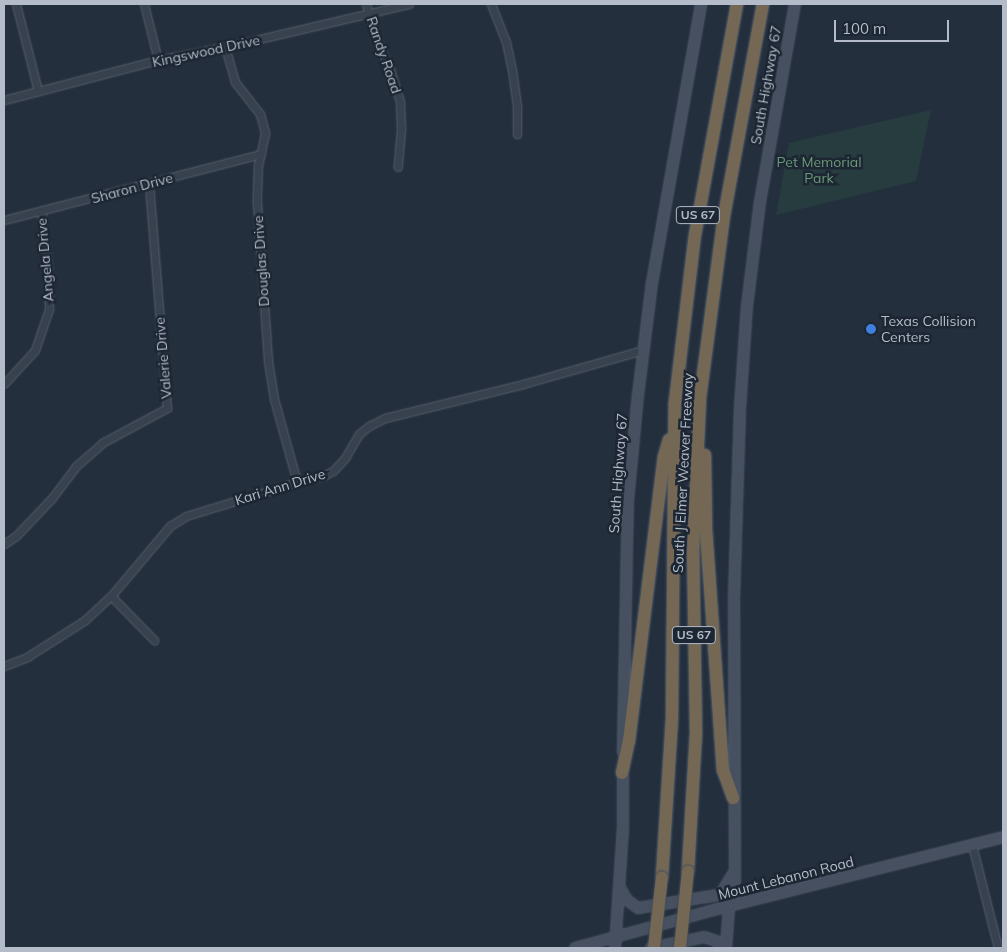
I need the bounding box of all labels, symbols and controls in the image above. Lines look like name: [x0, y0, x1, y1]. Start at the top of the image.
scale bar: [837, 10, 952, 42]
street label: Randy Road: [363, 14, 405, 96]
text: 100 m: [842, 19, 886, 38]
street label: South Highway 67: [747, 24, 785, 146]
street label: Kingswood Drive: [151, 31, 261, 71]
park label: Pet Memorial Park: [776, 154, 862, 186]
street label: Sharon Drive: [89, 169, 175, 207]
road number: US 67: [676, 206, 720, 224]
street label: Douglas Drive: [249, 215, 273, 307]
street label: Angela Drive: [33, 218, 57, 302]
place label: Texas Collision Centers: [881, 313, 976, 346]
street label: Valerie Drive: [151, 317, 175, 399]
marker: Texas Collision Centers: [865, 323, 877, 335]
street label: South J Elmer Weaver Freeway: [669, 373, 697, 573]
street label: South Highway 67: [605, 412, 631, 534]
street label: Kari Ann Drive: [233, 465, 327, 509]
road number: US 67: [672, 626, 716, 644]
street label: Mount Lebanon Road: [716, 853, 856, 903]

